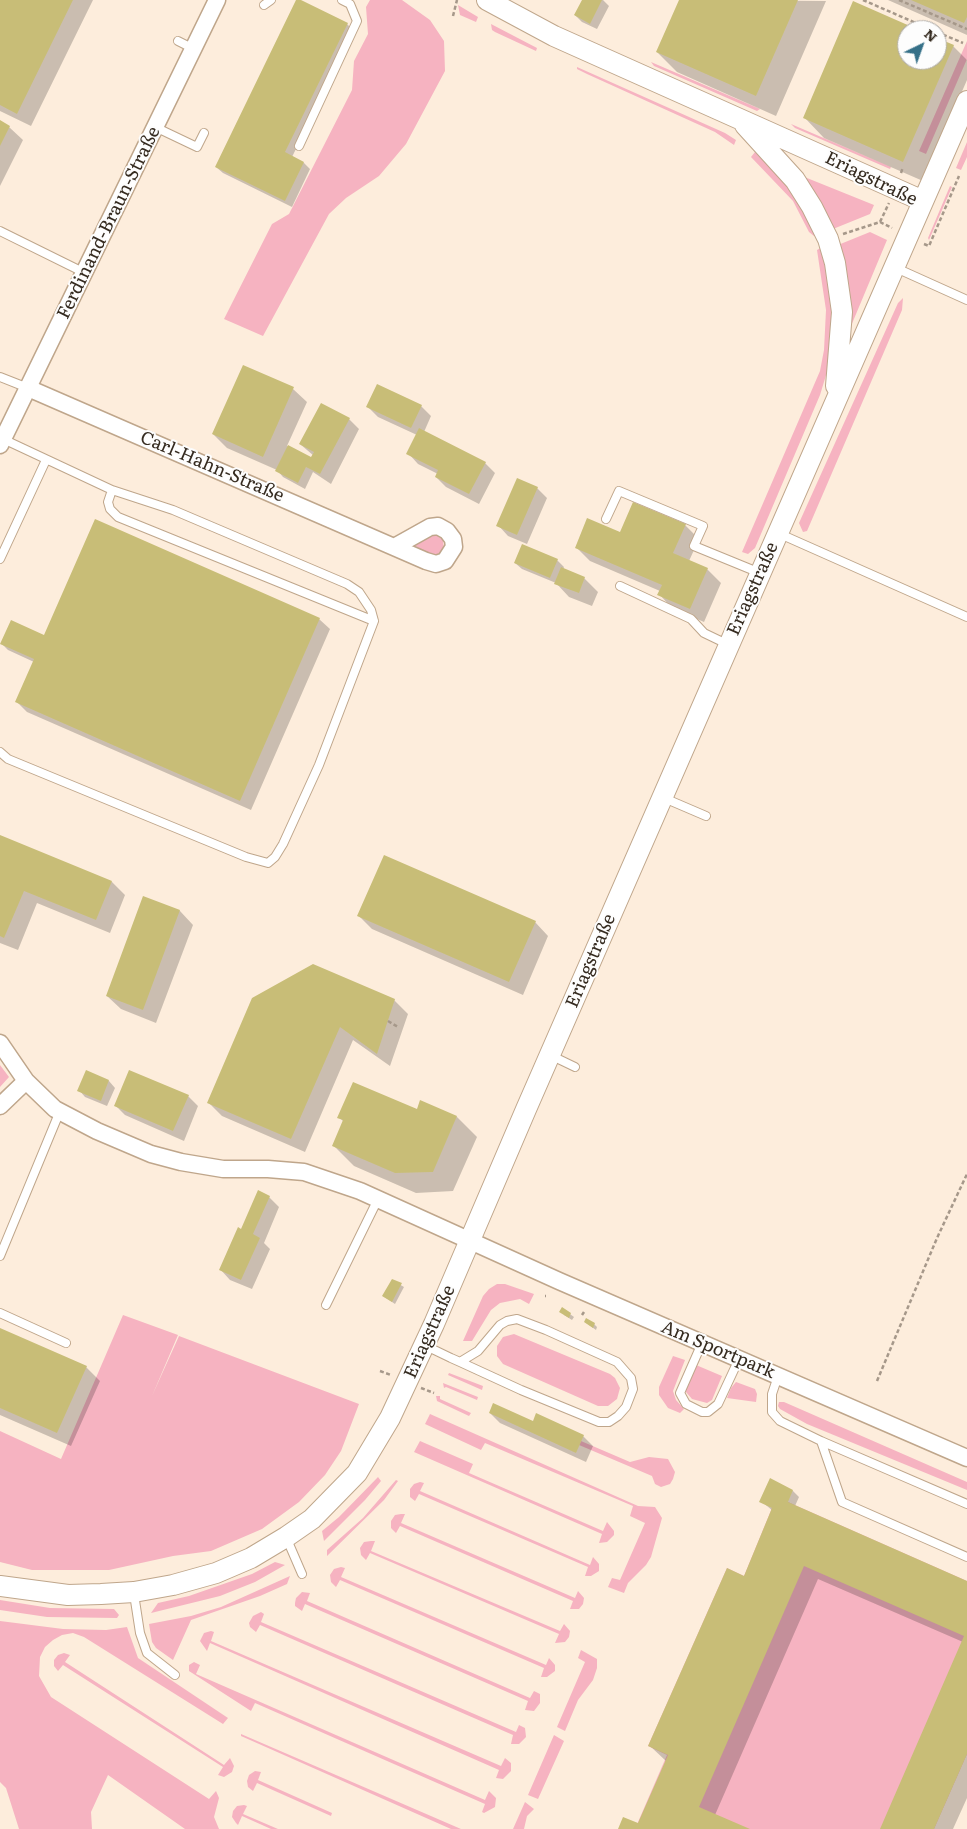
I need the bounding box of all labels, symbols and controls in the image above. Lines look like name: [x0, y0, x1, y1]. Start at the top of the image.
north arrow: [897, 20, 947, 70]
text: N: [920, 23, 942, 46]
street label: Ferdinand-Braun-Straße: [53, 123, 165, 323]
street label: Eriagstraße: [821, 147, 921, 211]
street label: Carl-Hahn-Straße: [137, 427, 287, 507]
street label: Eriagstraße: [723, 539, 783, 639]
street label: Eriagstraße: [562, 911, 620, 1011]
street label: Eriagstraße: [400, 1282, 460, 1382]
street label: Am Sportpark: [658, 1316, 778, 1384]

